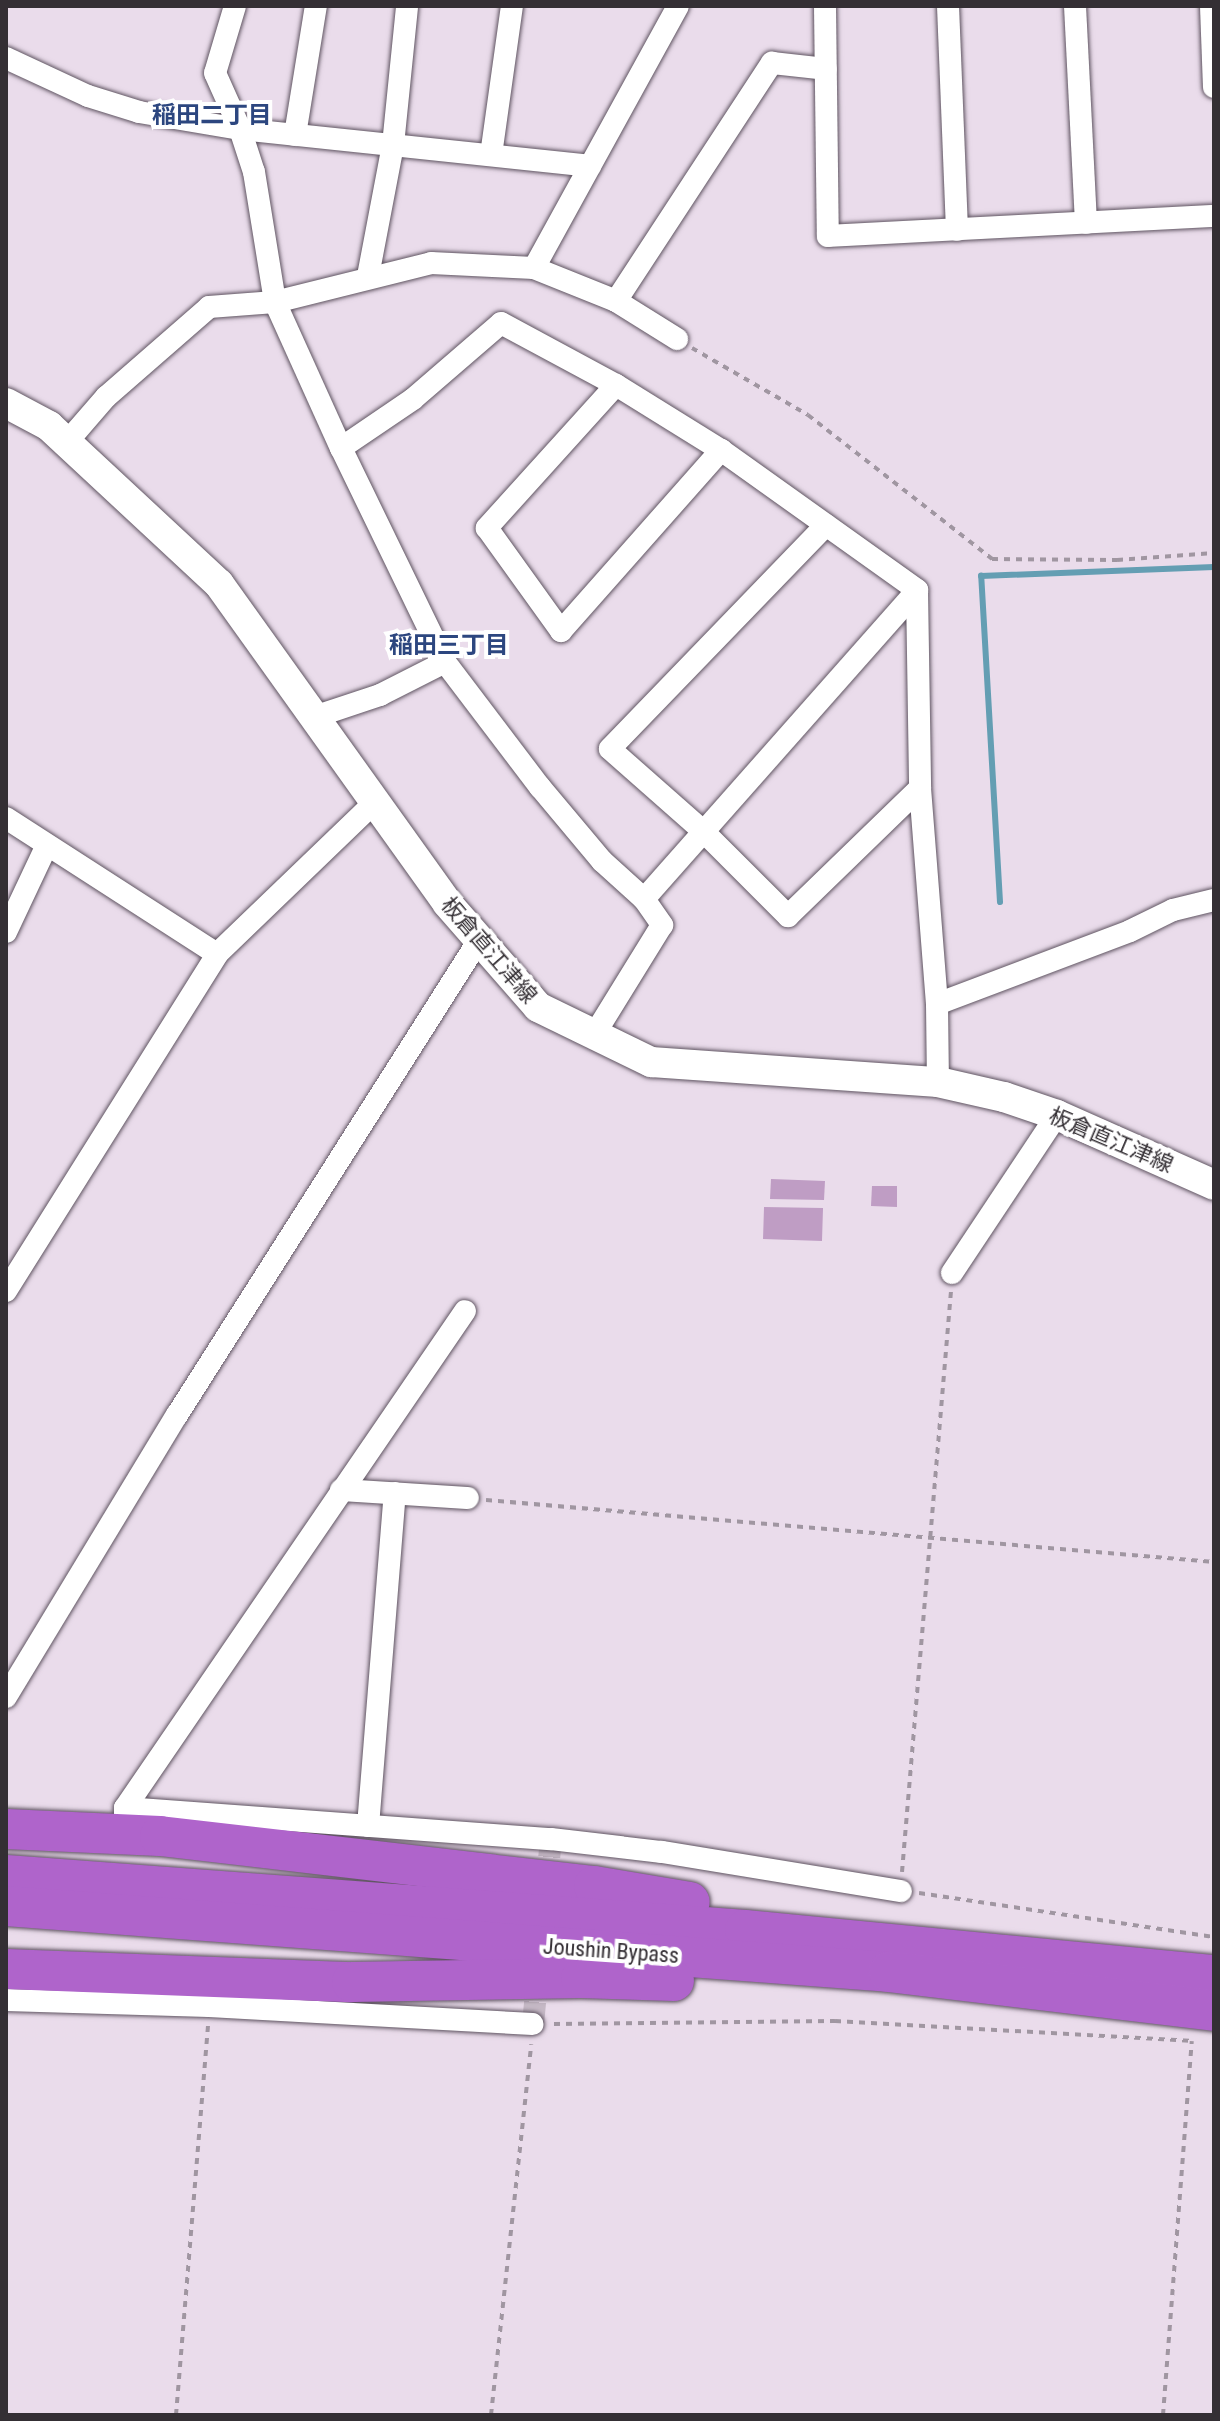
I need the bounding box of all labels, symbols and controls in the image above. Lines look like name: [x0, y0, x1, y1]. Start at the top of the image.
district label: 稲田二丁目: [152, 102, 272, 130]
district label: 稲田三丁目: [389, 632, 509, 660]
street label: 板倉直江津線: [436, 892, 542, 1008]
street label: 板倉直江津線: [1045, 1102, 1177, 1178]
street label: Joushin Bypass: [542, 1933, 680, 1969]

